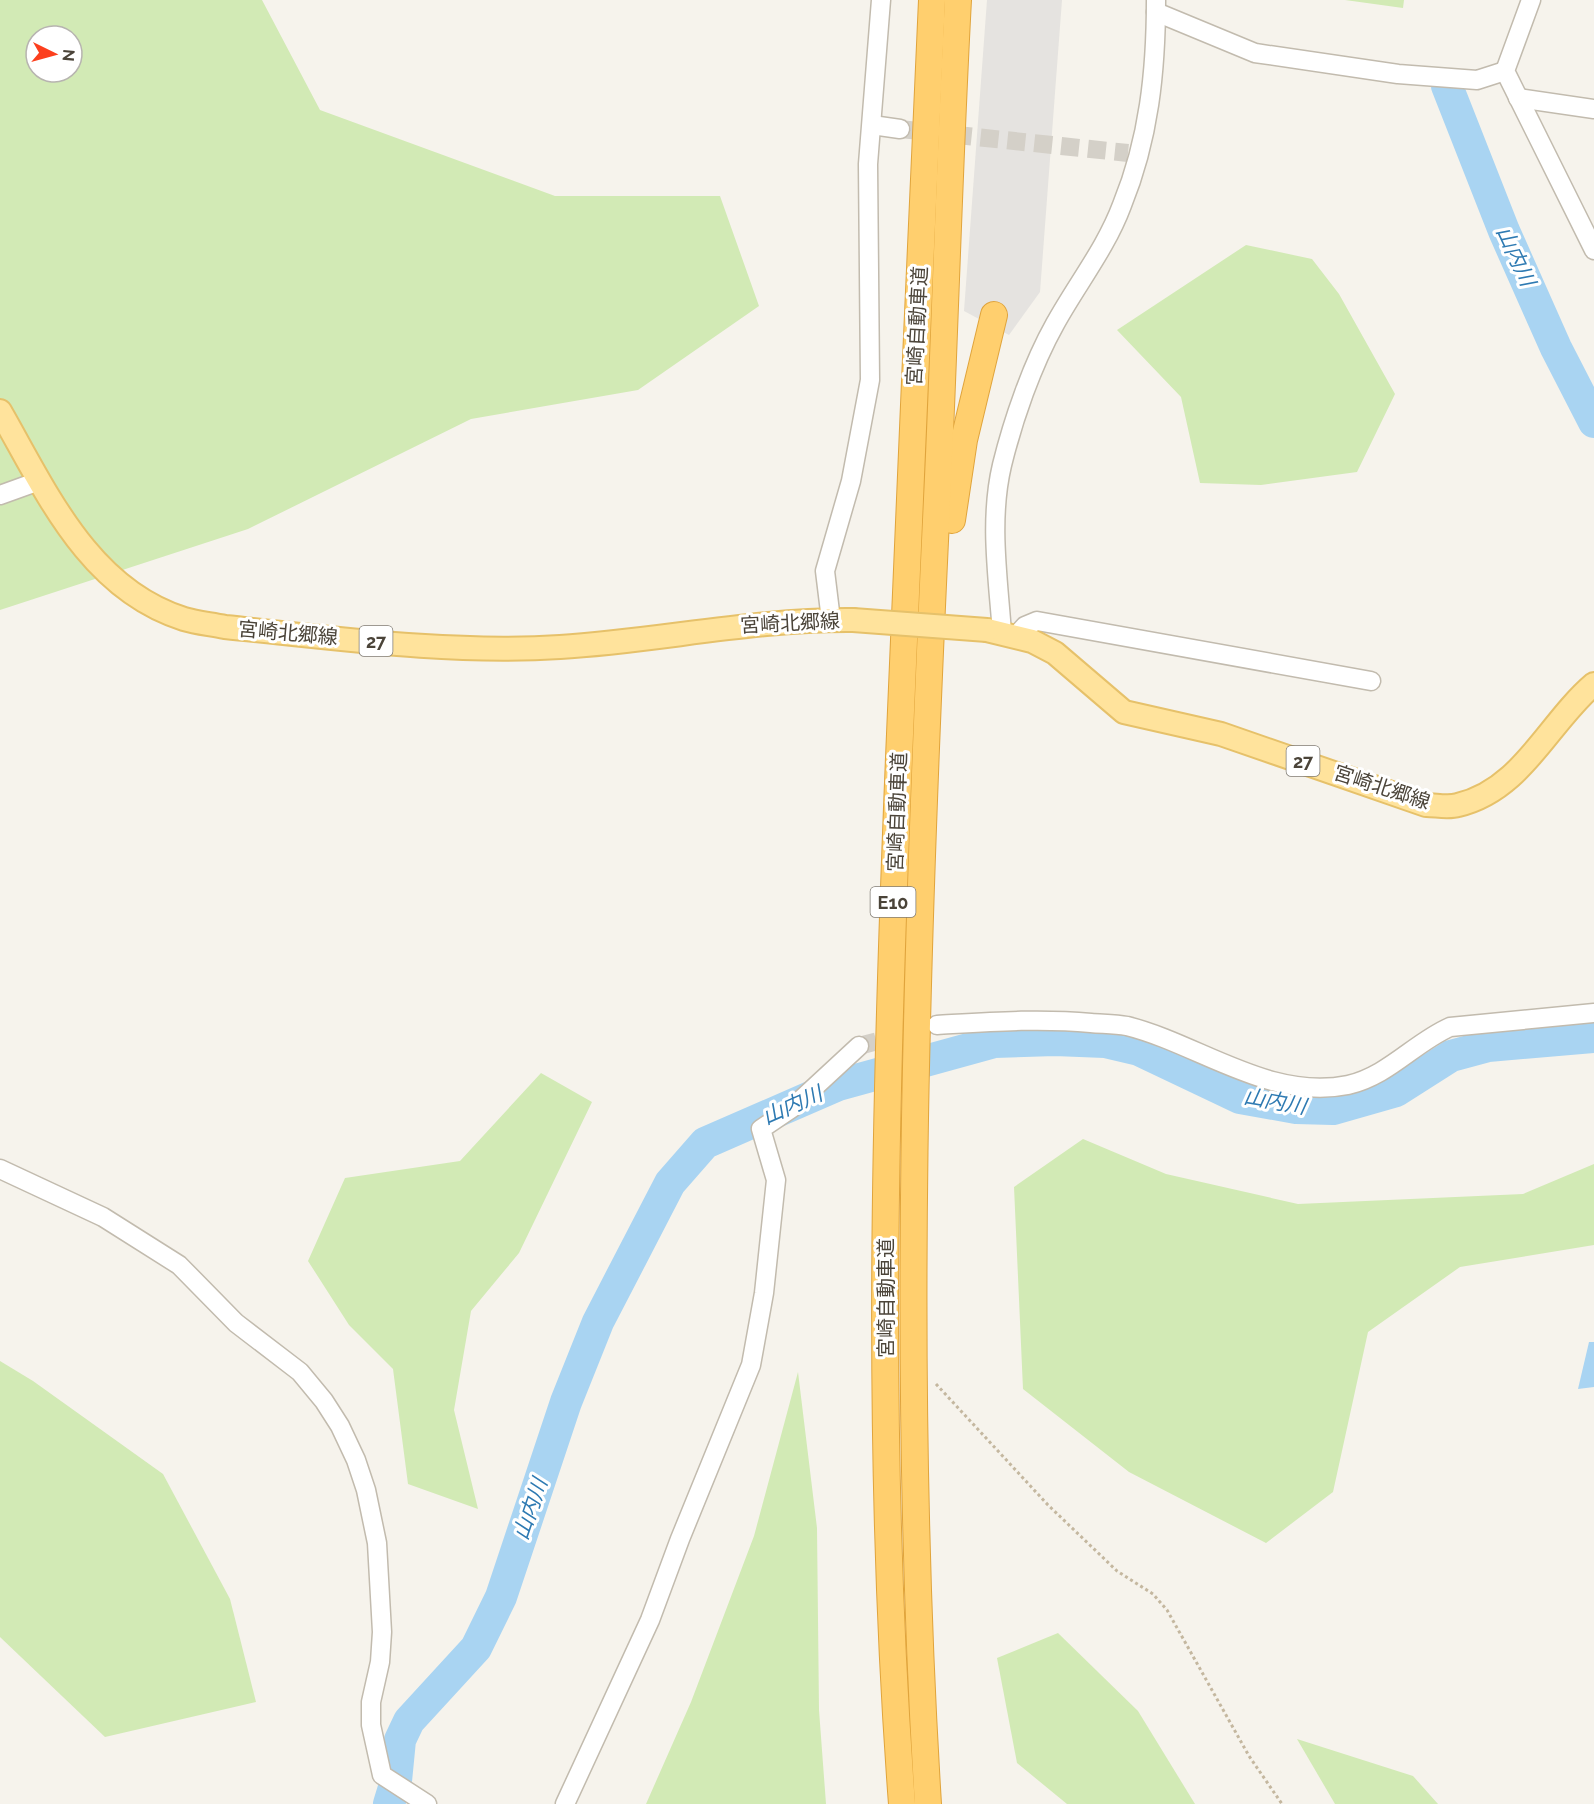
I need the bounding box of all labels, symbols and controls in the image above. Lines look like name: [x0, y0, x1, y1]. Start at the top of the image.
north arrow: [24, 24, 84, 84]
text: N: [58, 48, 78, 62]
water label: 山内川: [1491, 222, 1541, 292]
street label: 宮崎自動車道: [902, 265, 932, 387]
street label: 宮崎北郷線: [739, 608, 841, 638]
street label: 宮崎北郷線: [237, 617, 339, 649]
road number: 27: [360, 626, 392, 656]
road number: 27: [1286, 746, 1320, 776]
street label: 宮崎自動車道: [883, 752, 911, 872]
street label: 宮崎北郷線: [1331, 760, 1433, 814]
road number: E10: [870, 887, 916, 917]
water label: 山内川: [758, 1080, 828, 1129]
water label: 山内川: [1242, 1083, 1310, 1119]
street label: 宮崎自動車道: [874, 1238, 898, 1358]
water label: 山内川: [508, 1473, 553, 1543]

